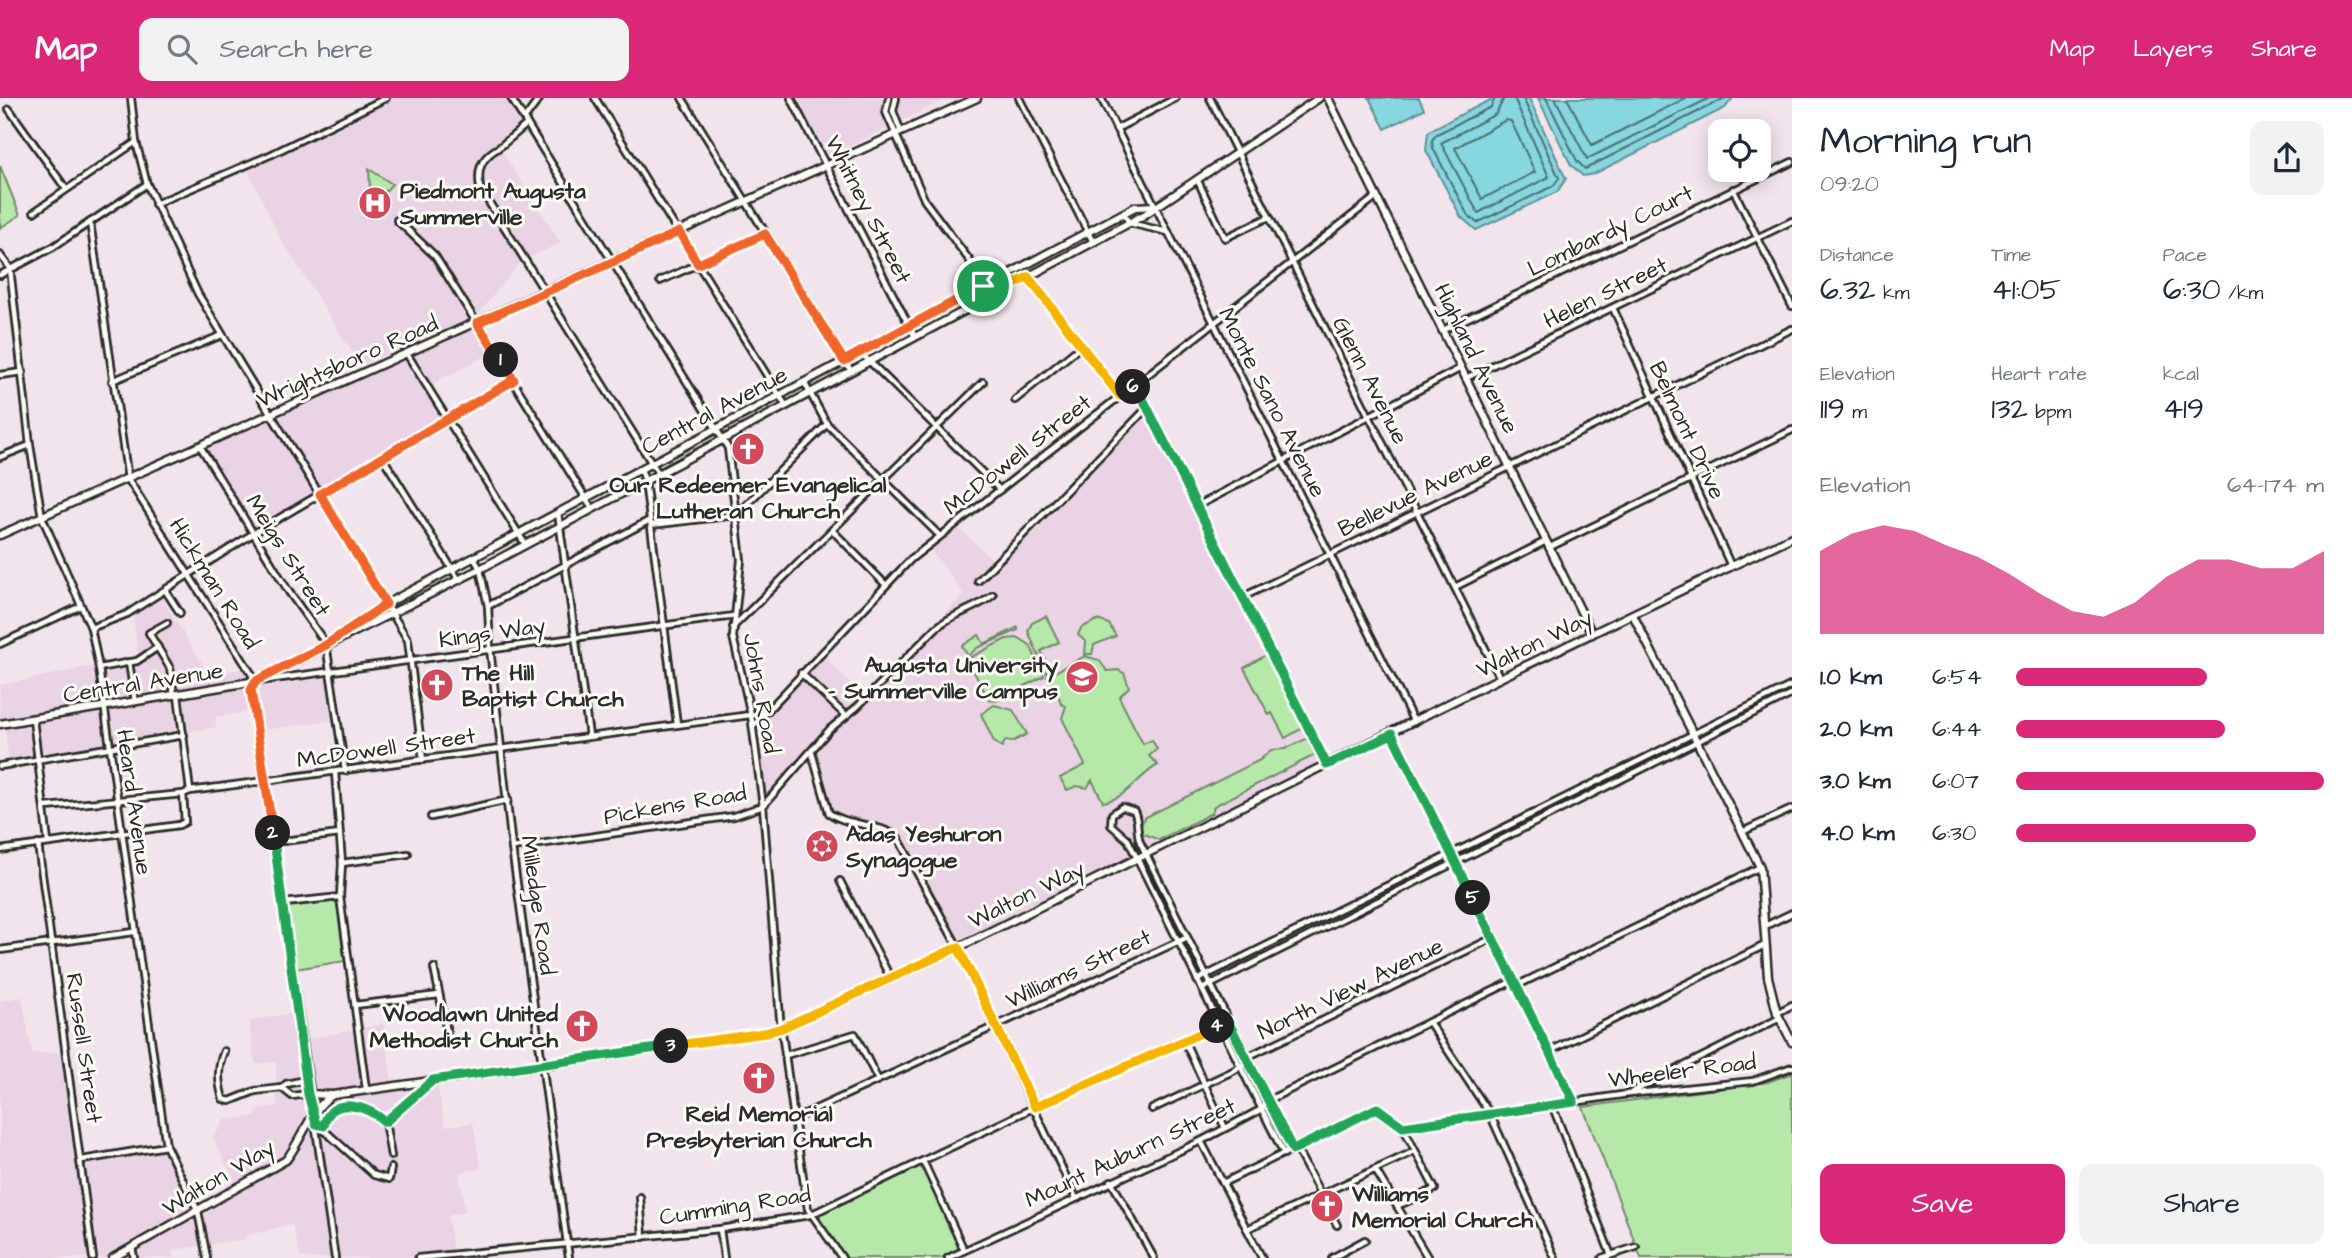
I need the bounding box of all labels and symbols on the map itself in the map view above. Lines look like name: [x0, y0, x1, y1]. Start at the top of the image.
street label: Whitney Street: [816, 130, 920, 290]
place label: Piedmont Augusta Summerville: [399, 175, 586, 233]
street label: Lombardy Court: [1522, 177, 1700, 286]
hospital icon: Piedmont Augusta Summerville: [356, 184, 394, 222]
street label: Helen Street: [1538, 249, 1673, 337]
pin: [953, 256, 1013, 316]
street label: Highland Avenue: [1425, 278, 1526, 439]
street label: Monte Sano Avenue: [1210, 302, 1334, 503]
street label: Wrightsboro Road: [252, 307, 444, 417]
street label: Glenn Avenue: [1324, 311, 1416, 450]
pin: 1: [484, 342, 518, 378]
street label: Belmont Drive: [1641, 356, 1733, 505]
street label: Central Avenue: [636, 359, 793, 463]
pin: 6: [1116, 370, 1150, 404]
street label: McDowell Street: [937, 386, 1099, 523]
church icon: Our Redeemer Evangelical Lutheran Church: [729, 430, 767, 468]
street label: Bellevue Avenue: [1333, 443, 1498, 545]
place label: Our Redeemer Evangelical Lutheran Church: [610, 469, 887, 527]
street label: Meigs Street: [237, 488, 339, 624]
street label: Hickman Road: [161, 512, 267, 655]
street label: Walton Way: [1471, 602, 1599, 687]
street label: Kings Way: [437, 610, 548, 657]
street label: Johns Road: [735, 631, 787, 756]
place label: Augusta University - Summerville Campus: [828, 649, 1058, 707]
street label: Central Avenue: [61, 655, 225, 711]
place label: The Hill Baptist Church: [461, 657, 624, 715]
school or university icon: Augusta University - Summerville Campus: [1063, 658, 1101, 696]
church icon: The Hill Baptist Church: [418, 666, 456, 704]
street label: McDowell Street: [295, 720, 478, 776]
street label: Heard Avenue: [108, 727, 160, 877]
street label: Pickens Road: [601, 777, 749, 833]
pin: 2: [256, 816, 290, 850]
place label: Adas Yeshuron Synagogue: [845, 818, 1002, 878]
synagogue icon: Adas Yeshuron Synagogue: [803, 827, 841, 865]
street label: Milledge Road: [511, 833, 564, 977]
street label: Walton Way: [963, 853, 1091, 938]
pin: 5: [1456, 880, 1490, 916]
street label: Williams Street: [1000, 921, 1157, 1017]
street label: North View Avenue: [1252, 930, 1449, 1048]
street label: Russell Street: [58, 971, 110, 1126]
place label: Woodlawn United Methodist Church: [370, 998, 559, 1056]
church icon: Woodlawn United Methodist Church: [563, 1007, 601, 1045]
pin: 4: [1200, 1009, 1234, 1044]
pin: 3: [654, 1028, 688, 1063]
street label: Wheeler Road: [1606, 1046, 1758, 1096]
church icon: Reid Memorial Presbyterian Church: [740, 1059, 778, 1097]
street label: Mount Auburn Street: [1020, 1090, 1242, 1216]
place label: Reid Memorial Presbyterian Church: [646, 1098, 872, 1158]
street label: Walton Way: [156, 1132, 282, 1225]
street label: Cumming Road: [657, 1178, 813, 1235]
place label: Williams Memorial Church: [1351, 1178, 1534, 1236]
church icon: Williams Memorial Church: [1308, 1187, 1346, 1225]

